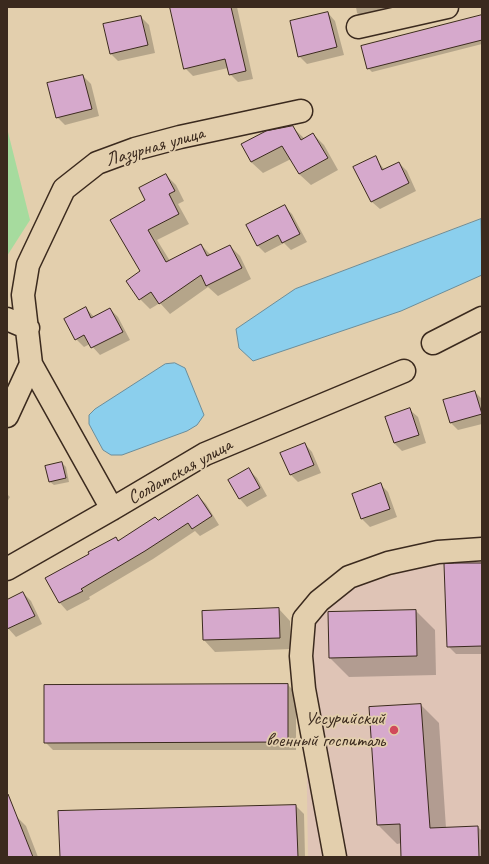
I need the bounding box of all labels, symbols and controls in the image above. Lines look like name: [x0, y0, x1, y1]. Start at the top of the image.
street label: Лазурная улица: [103, 122, 207, 172]
street label: Солдатская улица: [124, 434, 236, 510]
place label: Уссурийский военный госпиталь: [266, 708, 385, 752]
marker: Уссурийский военный госпиталь: [388, 724, 400, 736]

